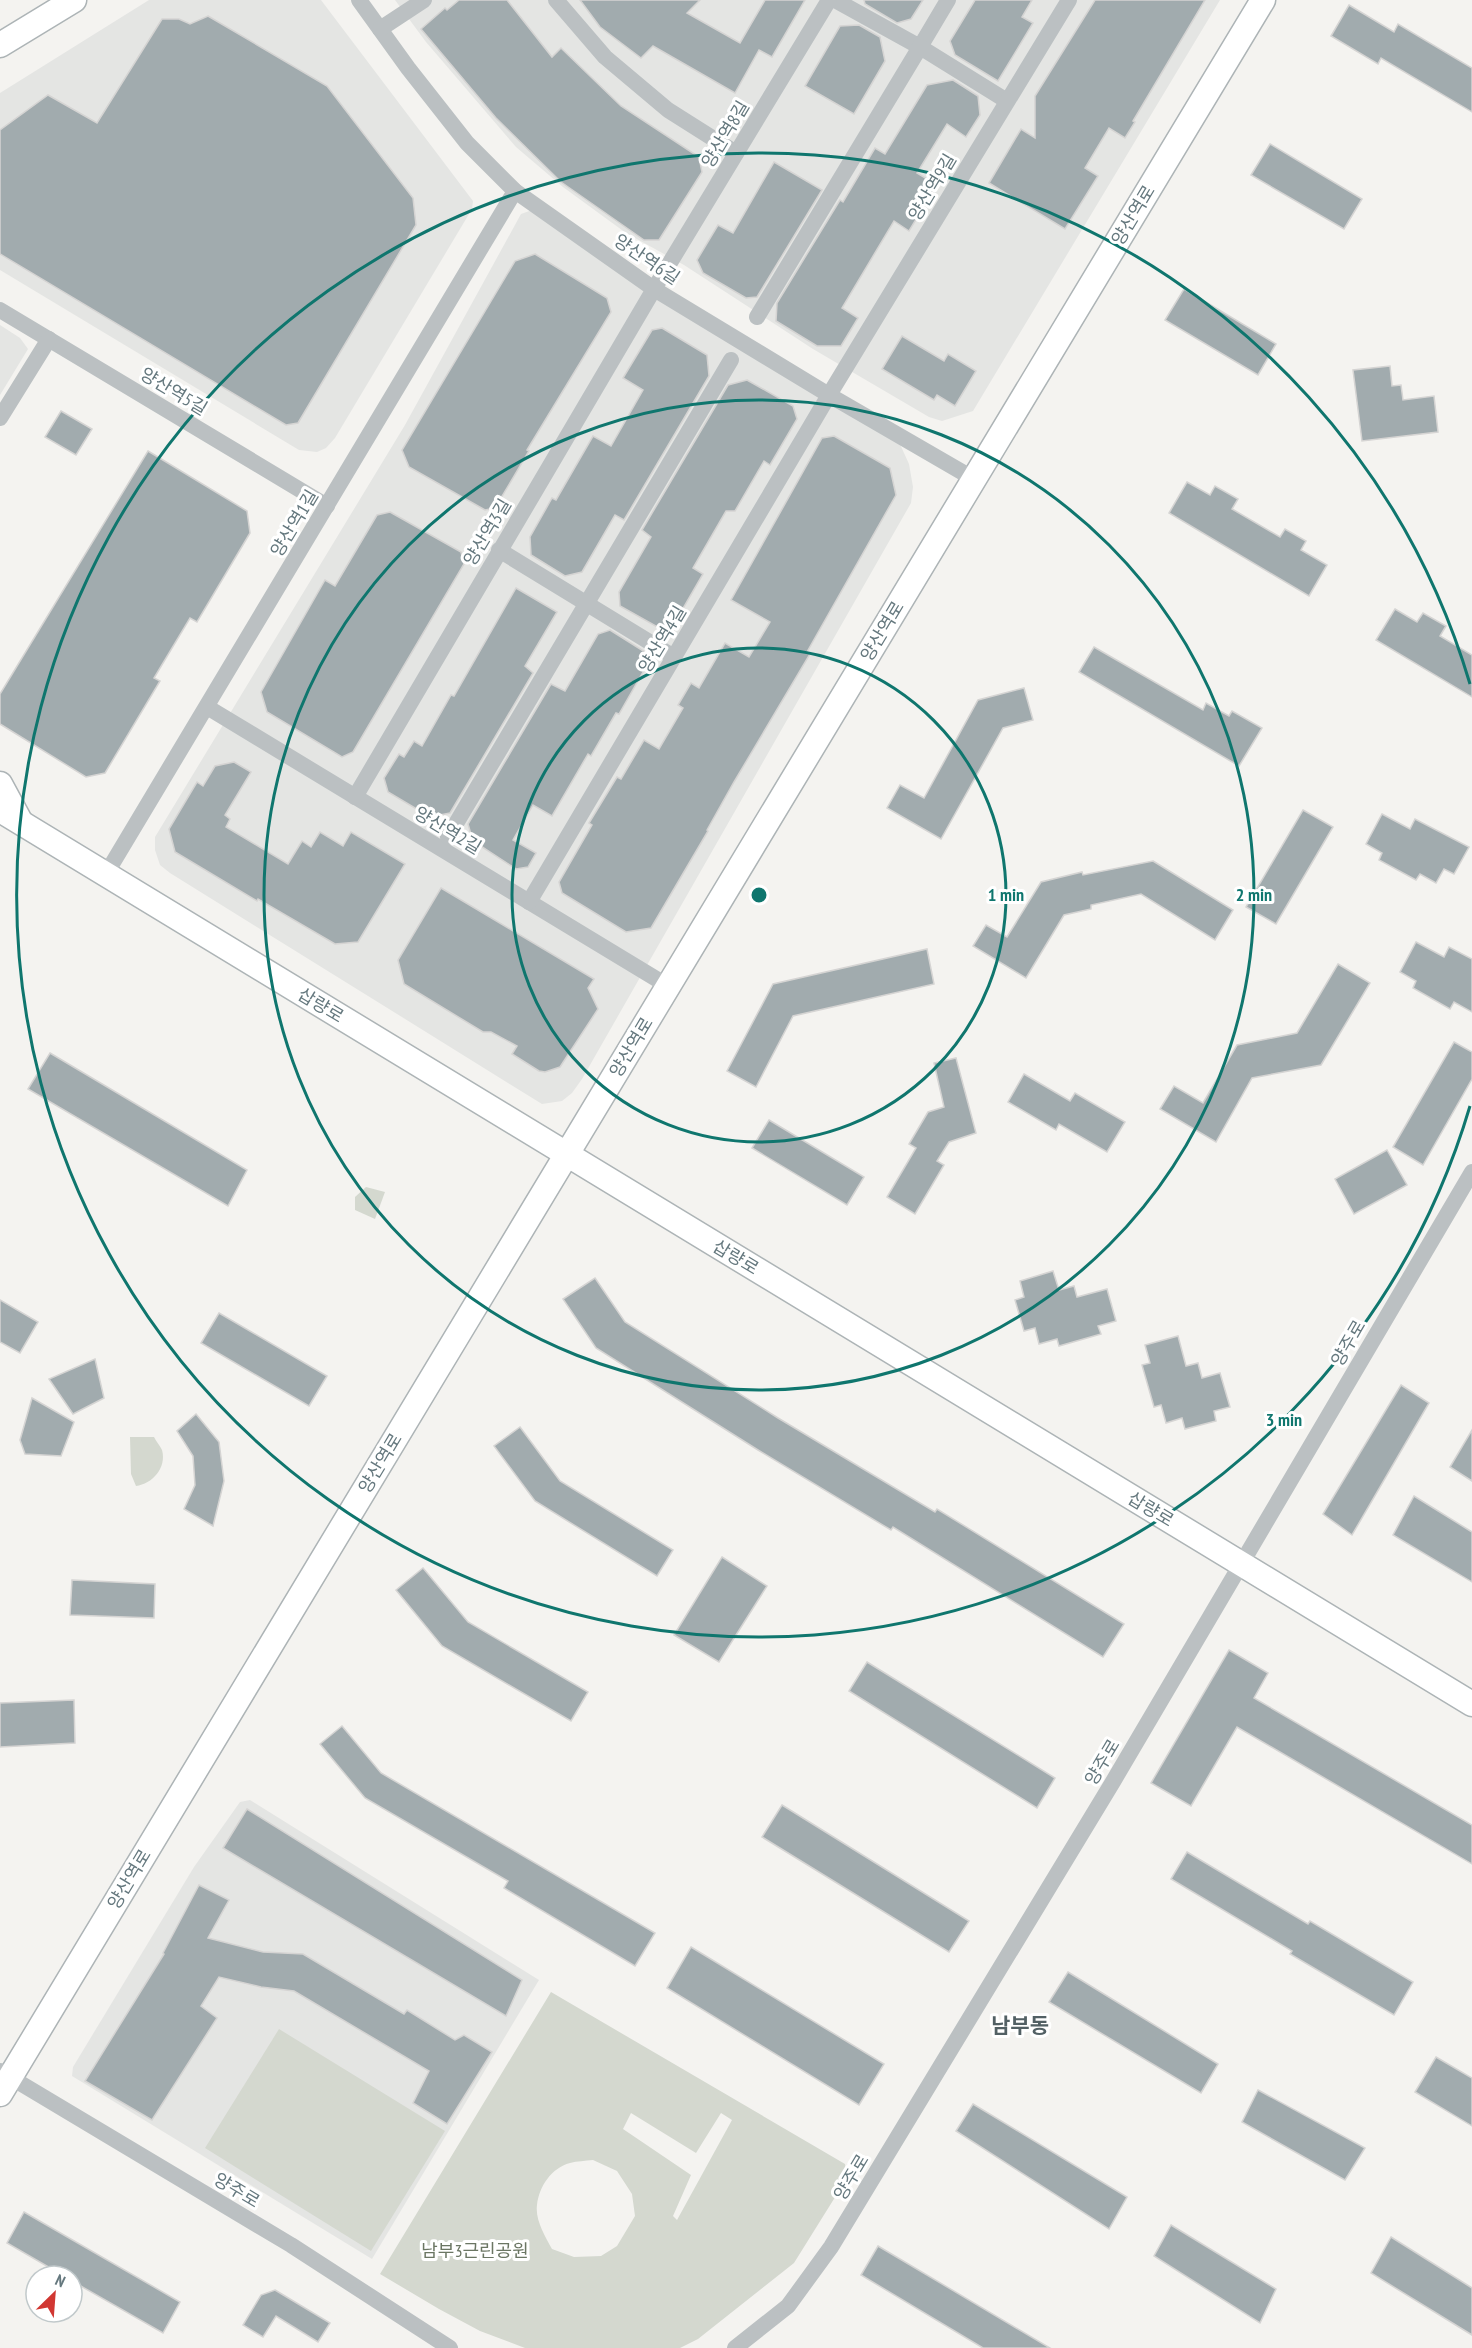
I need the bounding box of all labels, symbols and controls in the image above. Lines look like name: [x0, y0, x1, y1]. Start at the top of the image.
street label: 양산역8길: [696, 96, 754, 172]
street label: 양산역9길: [903, 149, 961, 225]
street label: 양산역로: [1106, 181, 1160, 249]
street label: 양산역6길: [610, 229, 684, 289]
street label: 양산역5길: [136, 362, 212, 420]
street label: 양산역1길: [265, 485, 323, 561]
street label: 양산역3길: [458, 494, 516, 570]
street label: 양산역로: [855, 597, 909, 665]
street label: 양산역4길: [633, 601, 691, 677]
street label: 양산역2길: [410, 801, 486, 859]
text: 1 min: [988, 883, 1024, 906]
text: 2 min: [1236, 883, 1272, 906]
centre of rings: [749, 885, 769, 905]
street label: 삽량로: [294, 982, 348, 1028]
street label: 양산역로: [604, 1013, 658, 1081]
street label: 삽량로: [709, 1234, 763, 1280]
street label: 양주로: [1326, 1316, 1370, 1370]
text: 3 min: [1266, 1408, 1302, 1431]
street label: 양산역로: [353, 1429, 407, 1497]
street label: 삽량로: [1124, 1486, 1178, 1532]
street label: 양주로: [1079, 1735, 1125, 1789]
street label: 양산역로: [102, 1845, 156, 1913]
district label: 남부동: [991, 2012, 1049, 2039]
street label: 양주로: [828, 2150, 874, 2204]
street label: 양주로: [210, 2167, 264, 2213]
park label: 남부3근린공원: [421, 2239, 529, 2262]
north arrow: [24, 2264, 84, 2324]
text: N: [52, 2270, 68, 2291]

